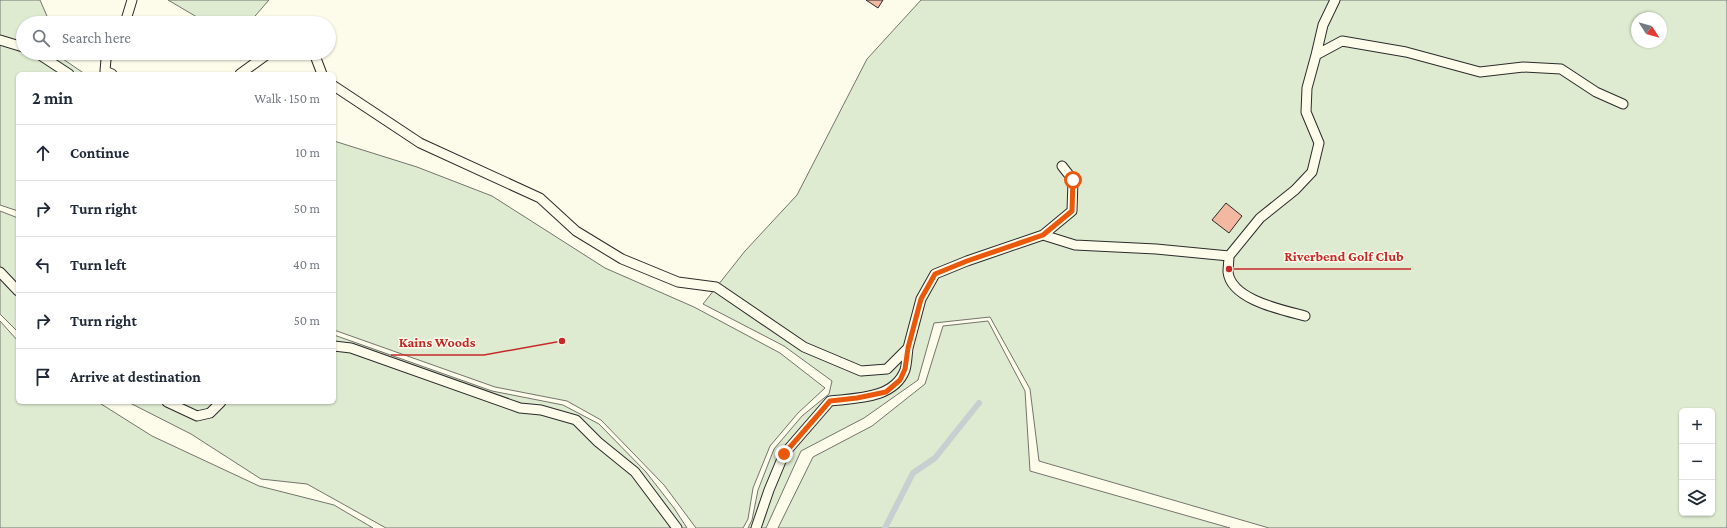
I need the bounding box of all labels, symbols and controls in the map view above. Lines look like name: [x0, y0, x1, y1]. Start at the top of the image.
north arrow: [1631, 12, 1667, 48]
search box: [16, 16, 336, 60]
icon: search: [30, 27, 52, 49]
text: Search here: [62, 30, 131, 46]
text: 2 min: [32, 89, 73, 108]
text: Walk · 150 m: [254, 91, 320, 106]
icon: ahead: [32, 142, 54, 164]
text: Continue: [70, 145, 129, 161]
text: 10 m: [295, 145, 320, 160]
route start: [1064, 171, 1082, 189]
icon: right: [32, 198, 54, 220]
text: Turn right: [70, 201, 137, 217]
text: 50 m: [294, 201, 320, 216]
callout: Riverbend Golf Club: [1276, 243, 1411, 269]
text: Riverbend Golf Club: [1284, 248, 1404, 264]
icon: left: [32, 254, 54, 276]
text: Turn left: [70, 257, 126, 273]
text: 40 m: [293, 257, 320, 272]
icon: right: [32, 310, 54, 332]
text: Turn right: [70, 313, 137, 329]
text: 50 m: [294, 313, 320, 328]
callout: Kains Woods: [391, 329, 484, 355]
text: Kains Woods: [399, 334, 476, 350]
icon: arrive: [32, 366, 54, 388]
text: Arrive at destination: [70, 369, 201, 385]
map controls: [1679, 408, 1715, 516]
button: +: [1679, 408, 1715, 444]
button: −: [1679, 444, 1715, 480]
route end: [775, 445, 793, 463]
button: layers: [1679, 480, 1715, 516]

